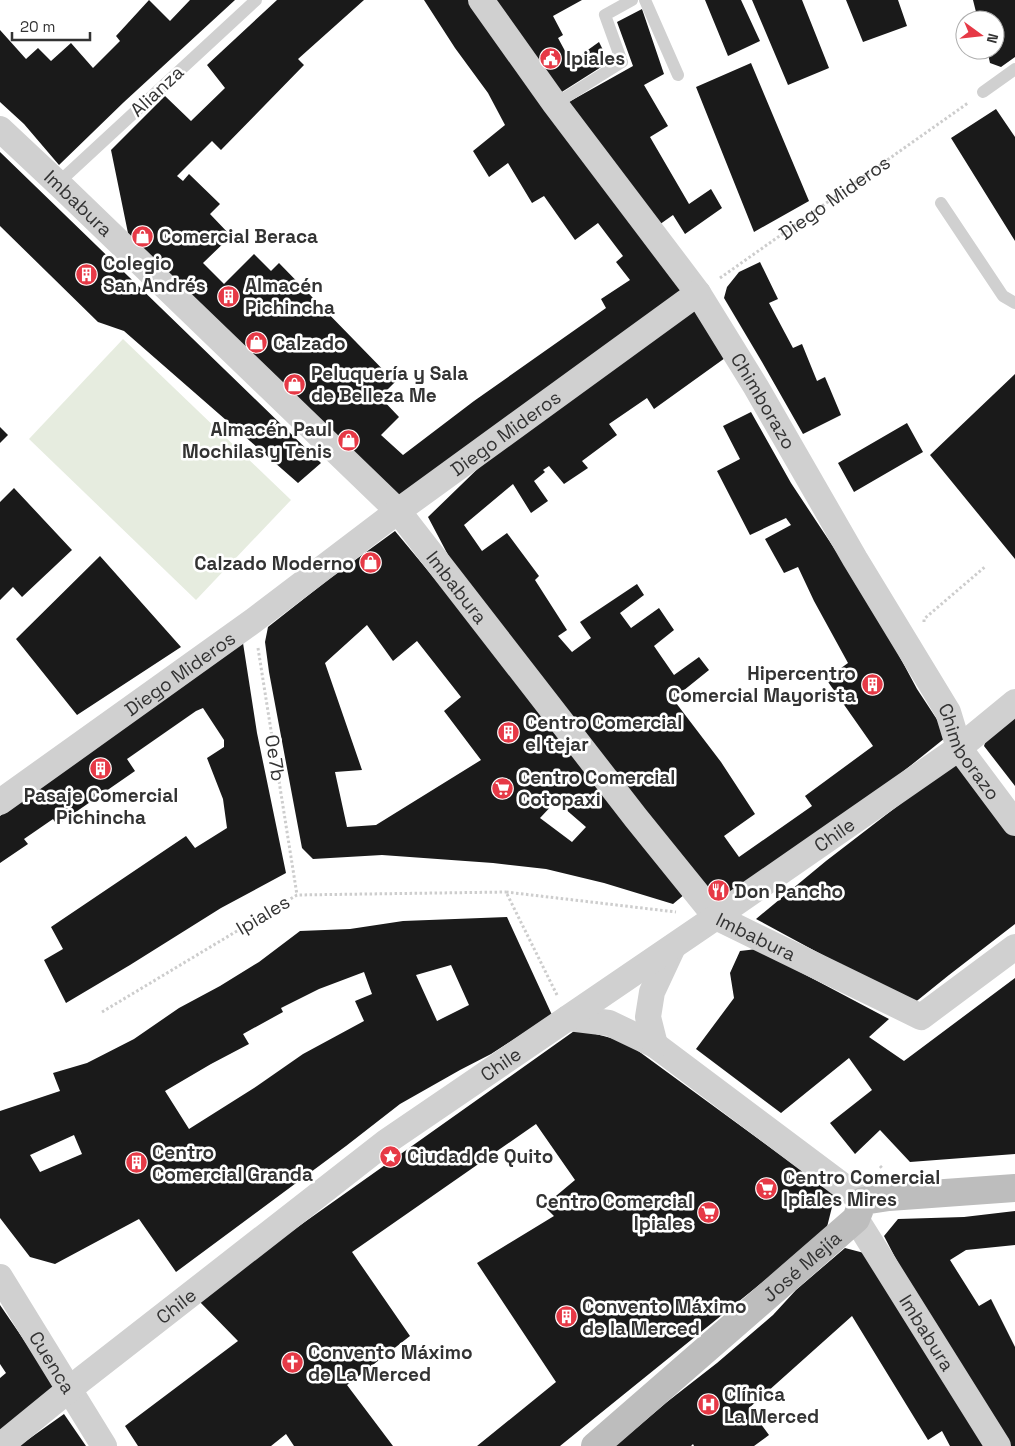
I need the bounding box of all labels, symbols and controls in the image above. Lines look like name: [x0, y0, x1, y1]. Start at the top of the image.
scale bar: [12, 10, 90, 42]
north arrow: [955, 10, 1005, 60]
text: 20 m: [20, 17, 55, 36]
text: N: [983, 31, 1002, 45]
public building icon: Ipiales: [538, 46, 562, 70]
place label: Ipiales: [566, 46, 625, 71]
street label: Alianza: [125, 60, 189, 122]
street label: Diego Mideros: [774, 149, 895, 245]
street label: Imbabura: [39, 164, 118, 242]
shop icon: Comercial Beraca: [131, 224, 155, 248]
place label: Comercial Beraca: [159, 224, 318, 249]
place label: Colegio San Andrés: [103, 251, 206, 298]
building icon: Colegio San Andrés: [75, 262, 99, 286]
place label: Almacén Pichincha: [245, 273, 335, 320]
building icon: Almacén Pichincha: [217, 284, 241, 308]
shop icon: Calzado: [245, 331, 269, 355]
place label: Calzado: [273, 331, 346, 356]
street label: Chimborazo: [725, 348, 802, 454]
place label: Peluquería y Sala de Belleza Me: [311, 361, 468, 408]
shop icon: Peluquería y Sala de Belleza Me: [283, 372, 307, 396]
street label: Diego Mideros: [445, 384, 566, 481]
place label: Almacén Paul Mochilas y Tenis: [182, 417, 332, 464]
shop icon: Almacén Paul Mochilas y Tenis: [336, 428, 360, 452]
street label: Imbabura: [421, 546, 493, 629]
place label: Calzado Moderno: [194, 551, 354, 576]
shop icon: Calzado Moderno: [358, 551, 382, 575]
street label: Diego Mideros: [119, 625, 240, 722]
place label: Hipercentro Comercial Mayorista: [668, 661, 856, 708]
building icon: Hipercentro Comercial Mayorista: [860, 672, 884, 696]
street label: Chimborazo: [933, 698, 1006, 805]
place label: Centro Comercial el tejar: [525, 710, 682, 757]
building icon: Centro Comercial el tejar: [497, 721, 521, 745]
street label: Oe7b: [259, 733, 291, 783]
building icon: Pasaje Comercial Pichincha: [89, 757, 113, 781]
place label: Centro Comercial Cotopaxi: [518, 765, 675, 812]
supermarket icon: Centro Comercial Cotopaxi: [490, 776, 514, 800]
place label: Pasaje Comercial Pichincha: [24, 783, 178, 830]
street label: Chile: [809, 812, 860, 857]
restaurant icon: Don Pancho: [706, 879, 730, 903]
place label: Don Pancho: [734, 879, 843, 904]
street label: Ipiales: [232, 889, 294, 941]
street label: Imbabura: [712, 907, 800, 967]
street label: Chile: [475, 1041, 526, 1087]
place label: Centro Comercial Granda: [152, 1140, 313, 1187]
place icon: Ciudad de Quito: [379, 1144, 403, 1168]
place label: Ciudad de Quito: [407, 1144, 553, 1169]
building icon: Centro Comercial Granda: [124, 1151, 148, 1175]
place label: Centro Comercial Ipiales Mires: [783, 1165, 940, 1212]
supermarket icon: Centro Comercial Ipiales Mires: [755, 1176, 779, 1200]
place label: Centro Comercial Ipiales: [536, 1189, 693, 1236]
supermarket icon: Centro Comercial Ipiales: [697, 1200, 721, 1224]
street label: José Mejía: [757, 1225, 846, 1307]
street label: Chile: [151, 1282, 201, 1329]
street label: Imbabura: [894, 1290, 960, 1376]
place label: Convento Máximo de la Merced: [582, 1294, 747, 1341]
building icon: Convento Máximo de la Merced: [554, 1305, 578, 1329]
street label: Cuenca: [24, 1326, 81, 1398]
place label: Convento Máximo de La Merced: [308, 1340, 473, 1387]
church icon: Convento Máximo de La Merced: [280, 1351, 304, 1375]
place label: Clínica La Merced: [724, 1382, 819, 1429]
hospital icon: Clínica La Merced: [696, 1393, 720, 1417]

